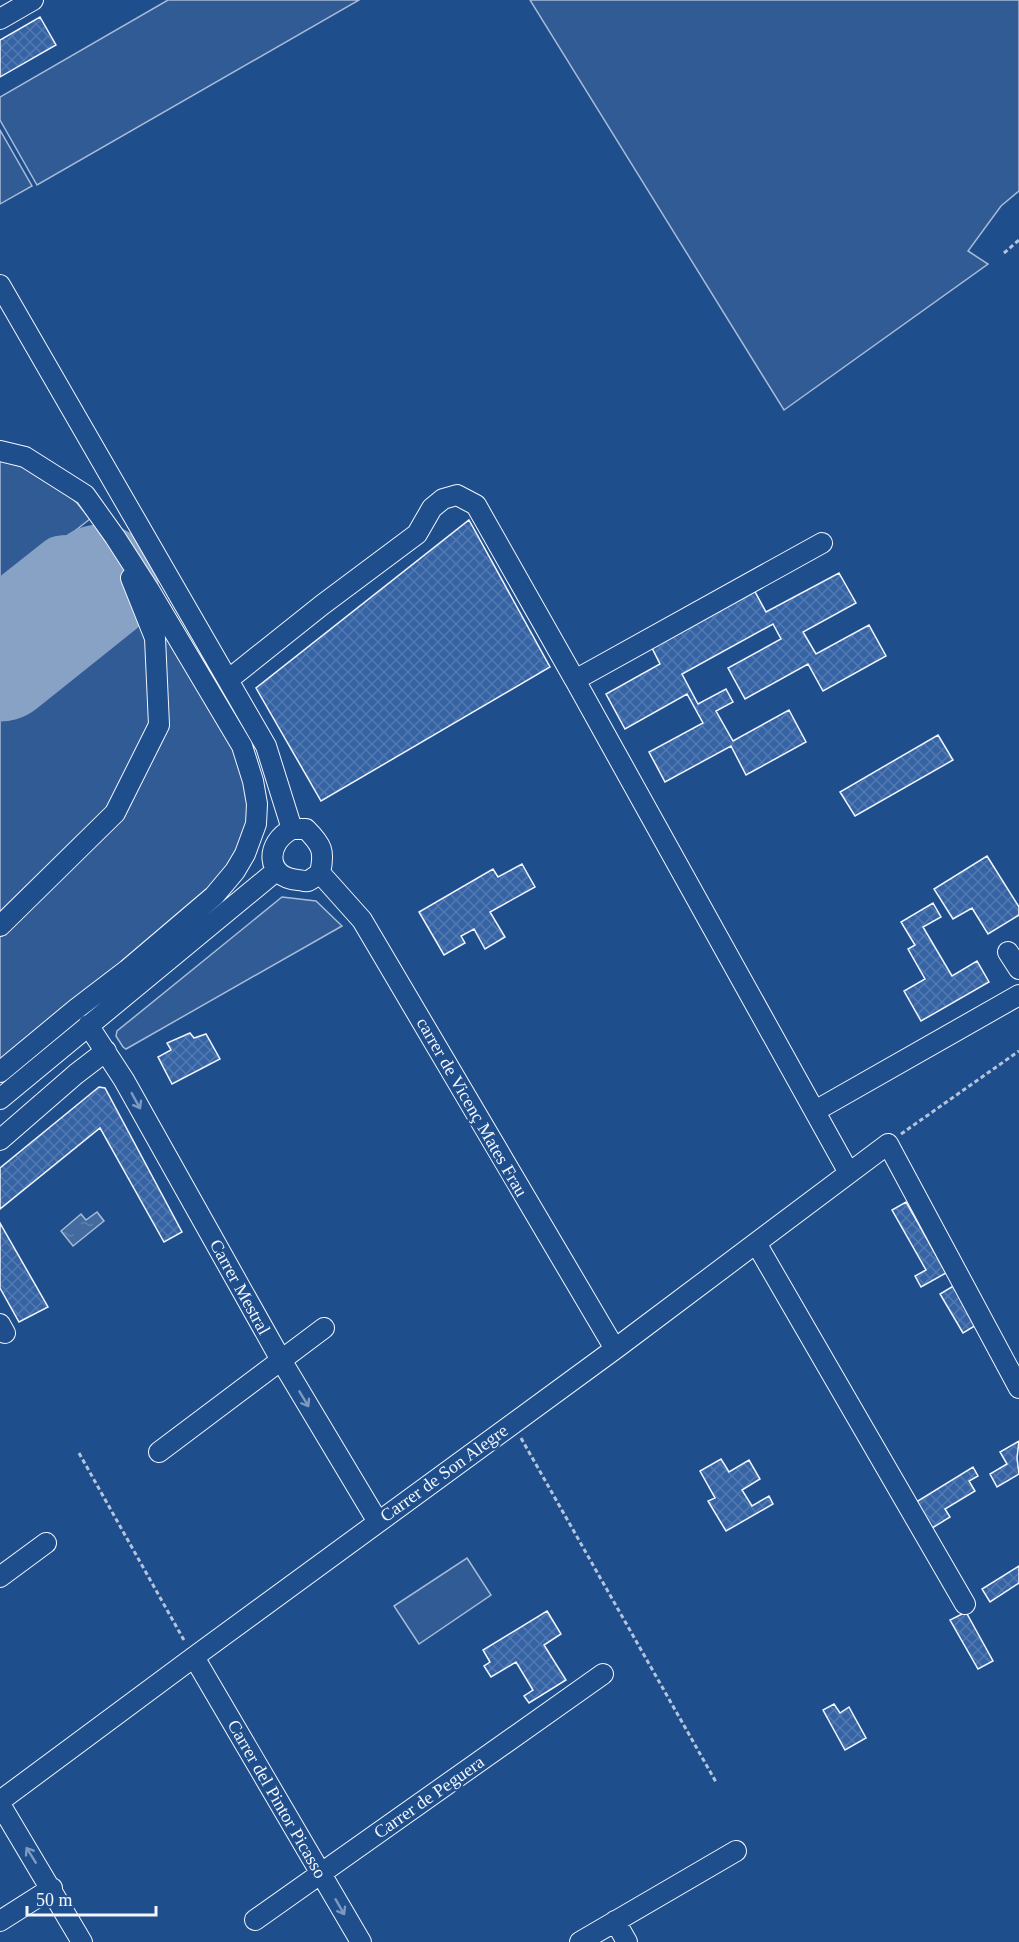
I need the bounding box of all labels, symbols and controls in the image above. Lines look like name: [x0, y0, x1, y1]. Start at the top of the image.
street label: carrer de Vicenç Mates Frau: [412, 1014, 532, 1200]
one-way arrow: [130, 1092, 142, 1109]
street label: Carrer Mestral: [206, 1236, 274, 1338]
one-way arrow: [299, 1390, 311, 1407]
street label: Carrer de Son Alegre: [376, 1420, 512, 1526]
street label: Carrer del Pintor Picasso: [223, 1716, 331, 1882]
street label: Carrer de Peguera: [370, 1752, 488, 1842]
one-way arrow: [25, 1847, 37, 1864]
scale bar: [27, 1879, 156, 1917]
text: 50 m: [36, 1890, 73, 1910]
one-way arrow: [335, 1897, 346, 1915]

